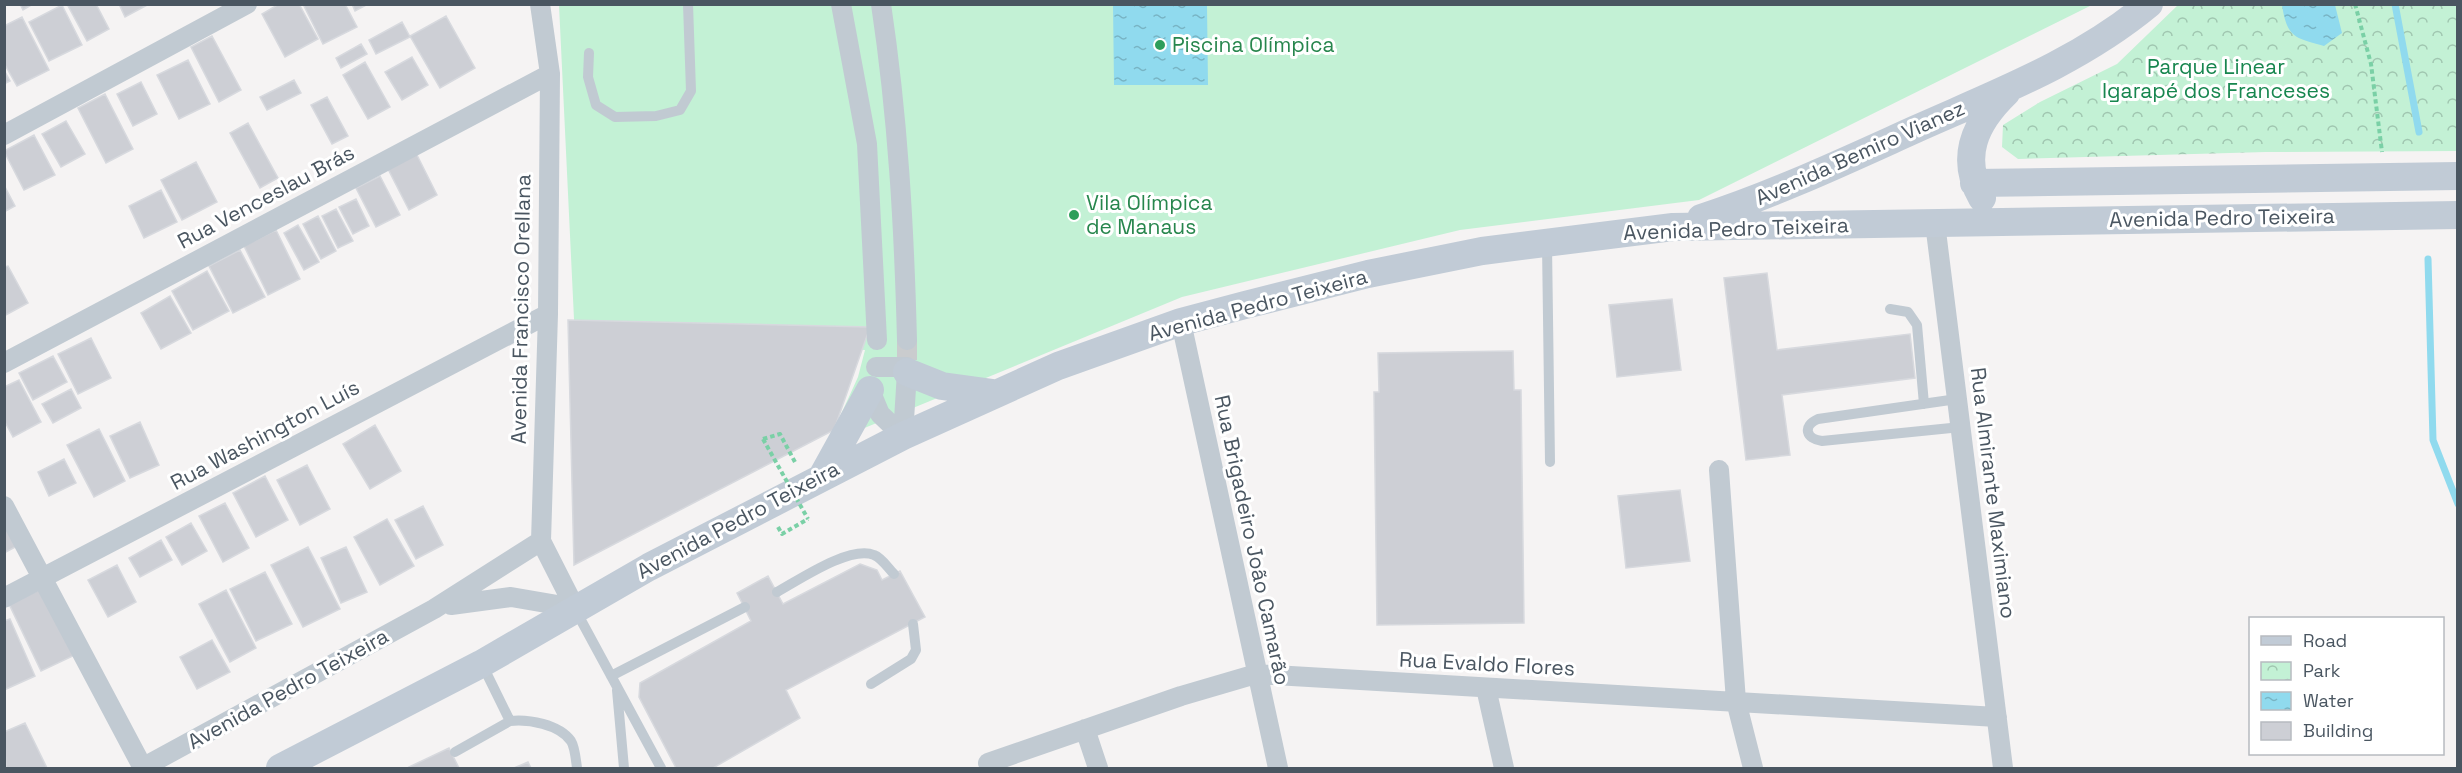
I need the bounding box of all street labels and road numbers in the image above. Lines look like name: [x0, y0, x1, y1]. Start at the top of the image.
street label: Avenida Bemiro Vianez: [1751, 94, 1969, 211]
street label: Rua Venceslau Brás: [173, 138, 359, 255]
street label: Avenida Francisco Orellana: [505, 174, 536, 444]
street label: Avenida Pedro Teixeira: [2109, 202, 2335, 233]
street label: Avenida Pedro Teixeira: [1623, 211, 1849, 246]
street label: Avenida Pedro Teixeira: [1145, 262, 1370, 347]
street label: Rua Almirante Maximiano: [1965, 366, 2022, 620]
street label: Rua Washington Luís: [166, 373, 364, 496]
street label: Rua Brigadeiro João Camarão: [1209, 392, 1296, 687]
street label: Avenida Pedro Teixeira: [632, 455, 844, 584]
street label: Avenida Pedro Teixeira: [183, 622, 393, 755]
street label: Rua Evaldo Flores: [1398, 645, 1576, 682]

